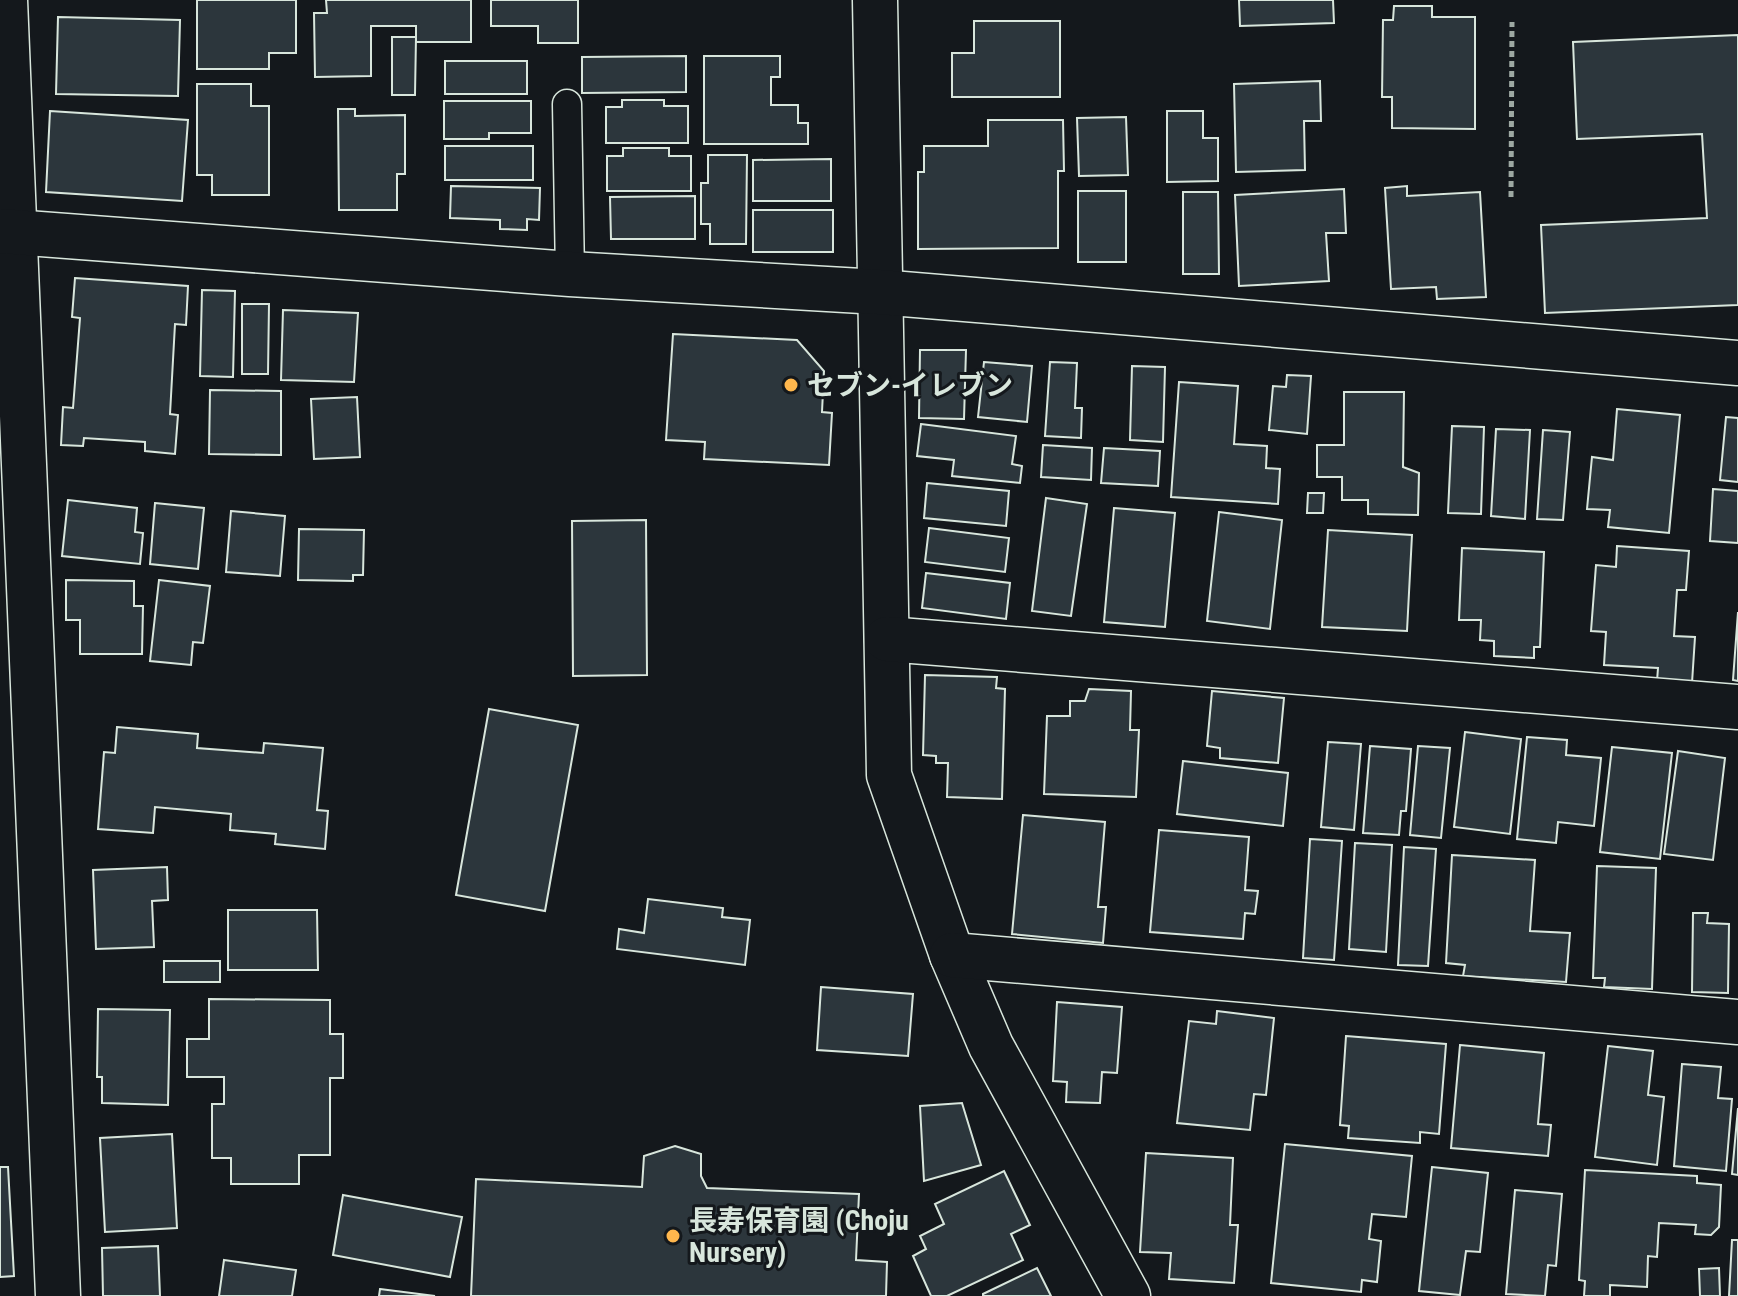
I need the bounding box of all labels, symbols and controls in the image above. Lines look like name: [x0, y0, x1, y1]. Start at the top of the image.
place label: セブン-イレブン: [807, 369, 1013, 402]
marker: セブン-イレブン: [782, 376, 800, 394]
place label: 長寿保育園 (Choju Nursery): [689, 1204, 909, 1269]
marker: 長寿保育園 (Choju Nursery): [664, 1227, 682, 1245]

